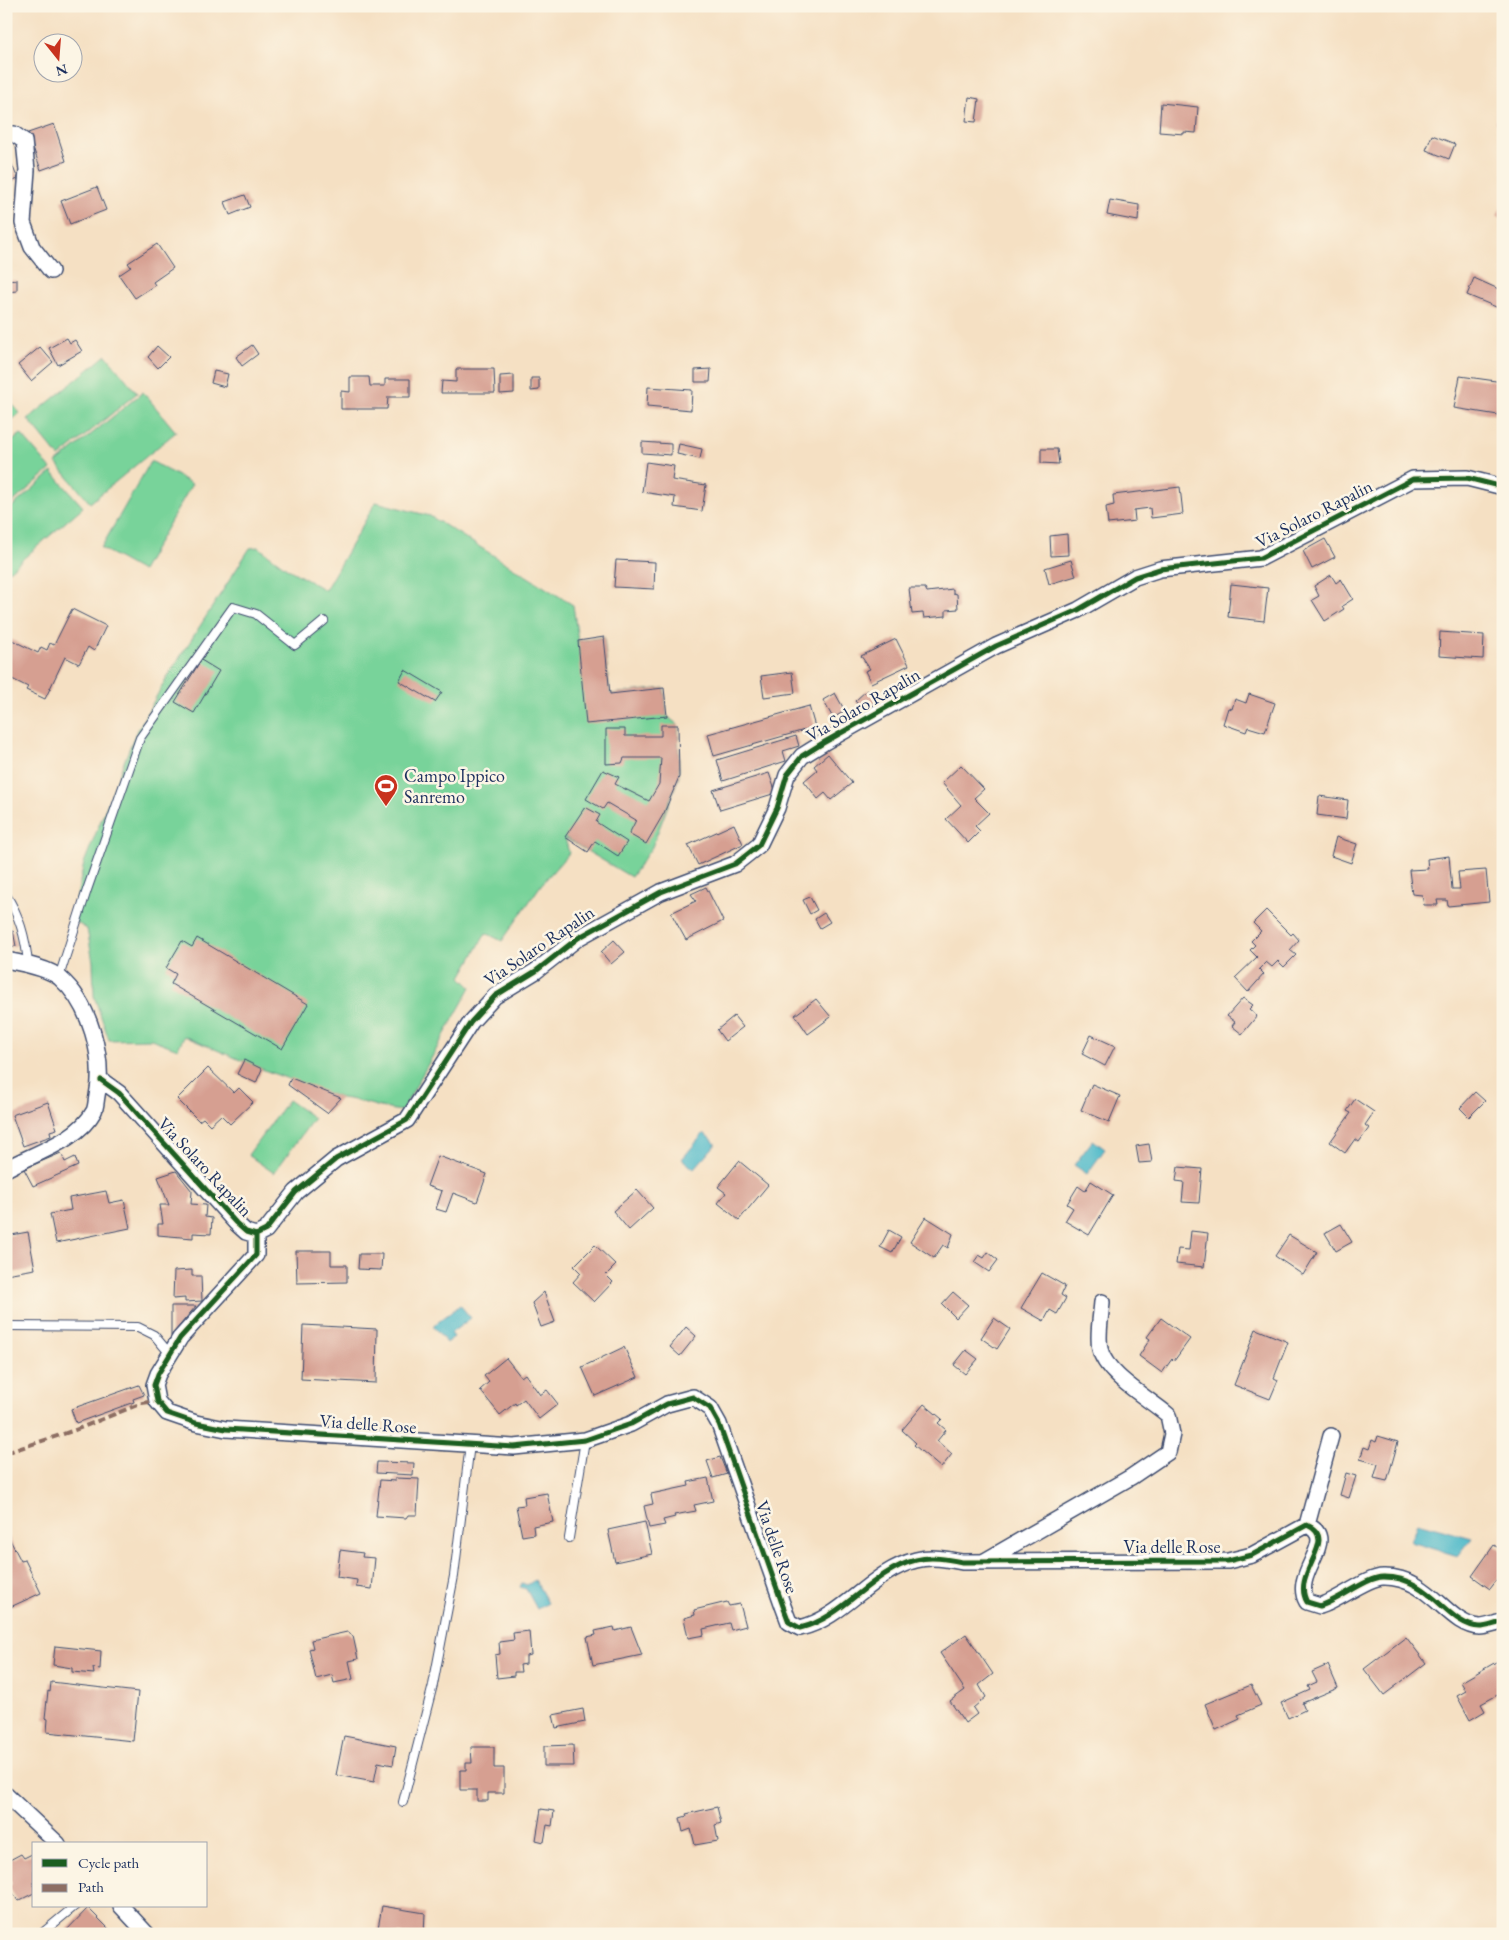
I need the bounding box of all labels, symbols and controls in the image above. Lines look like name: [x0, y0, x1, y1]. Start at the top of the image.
north arrow: [32, 32, 82, 82]
text: N: [53, 60, 70, 81]
street label: Via Solaro Rapalin: [1251, 474, 1377, 553]
street label: Via Solaro Rapalin: [801, 662, 925, 747]
place label: Campo Ippico Sanremo: [404, 764, 505, 808]
sports icon: Campo Ippico Sanremo: [373, 773, 399, 807]
street label: Via Solaro Rapalin: [479, 900, 599, 991]
street label: Via Solaro Rapalin: [153, 1112, 258, 1222]
street label: Via delle Rose: [319, 1409, 417, 1438]
street label: Via delle Rose: [751, 1497, 804, 1596]
street label: Via delle Rose: [1124, 1535, 1220, 1558]
legend: [32, 1842, 208, 1908]
text: Cycle path: [78, 1853, 140, 1872]
text: Path: [78, 1877, 104, 1896]

